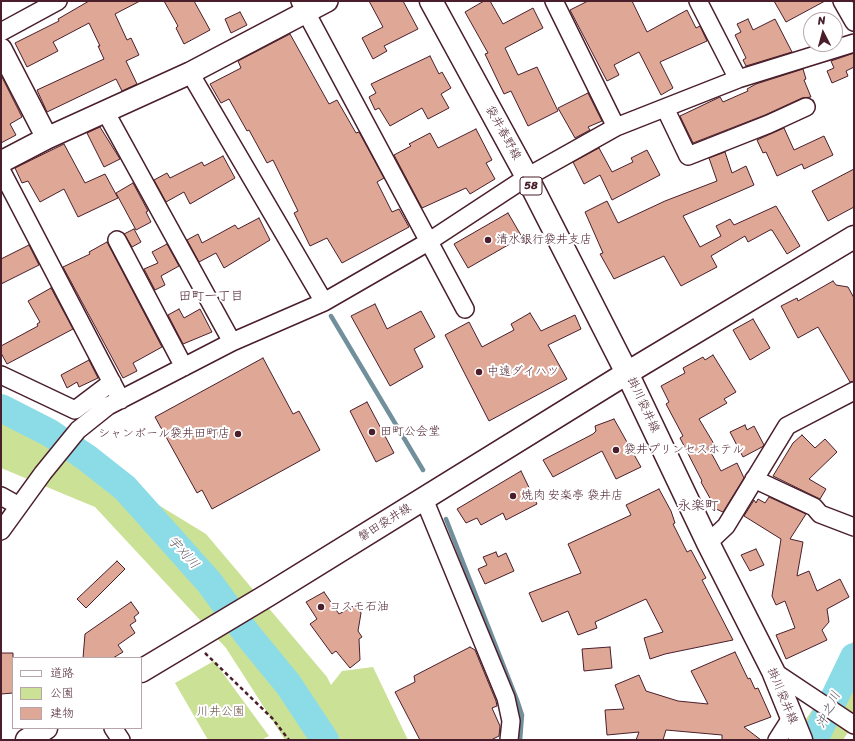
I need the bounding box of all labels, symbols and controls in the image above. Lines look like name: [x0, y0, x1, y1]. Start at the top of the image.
text: N: [817, 11, 827, 30]
north arrow: [803, 12, 843, 52]
street label: 袋井春野線: [482, 103, 524, 163]
road number: 58: [520, 177, 542, 195]
place label: 清水銀行袋井支店: [496, 233, 592, 247]
marker: 清水銀行袋井支店: [483, 235, 493, 245]
district label: 田町一丁目: [179, 289, 243, 305]
place label: 中遠ダイハツ: [487, 365, 559, 379]
marker: 中遠ダイハツ: [474, 367, 484, 377]
street label: 掛川袋井線: [624, 375, 662, 435]
place label: 田町公会堂: [380, 425, 440, 439]
place label: シャンボール袋井田町店: [98, 427, 230, 441]
marker: 田町公会堂: [367, 427, 377, 437]
marker: シャンボール袋井田町店: [233, 429, 243, 439]
place label: 袋井プリンセスホテル: [624, 443, 744, 457]
marker: 袋井プリンセスホテル: [611, 445, 621, 455]
place label: 焼肉 安楽亭 袋井店: [521, 489, 623, 503]
marker: 焼肉 安楽亭 袋井店: [508, 491, 518, 501]
district label: 永楽町: [677, 498, 719, 514]
street label: 磐田袋井線: [356, 501, 414, 545]
water label: 宇刈川: [164, 533, 202, 573]
place label: コスモ石油: [329, 600, 389, 614]
marker: コスモ石油: [316, 602, 326, 612]
legend: [12, 657, 142, 729]
text: 道路: [50, 662, 74, 684]
street label: 掛川袋井線: [764, 666, 800, 726]
text: 公園: [50, 682, 74, 704]
water label: 沖之川: [813, 689, 845, 731]
text: 建物: [50, 702, 74, 724]
park label: 川井公園: [197, 705, 245, 719]

